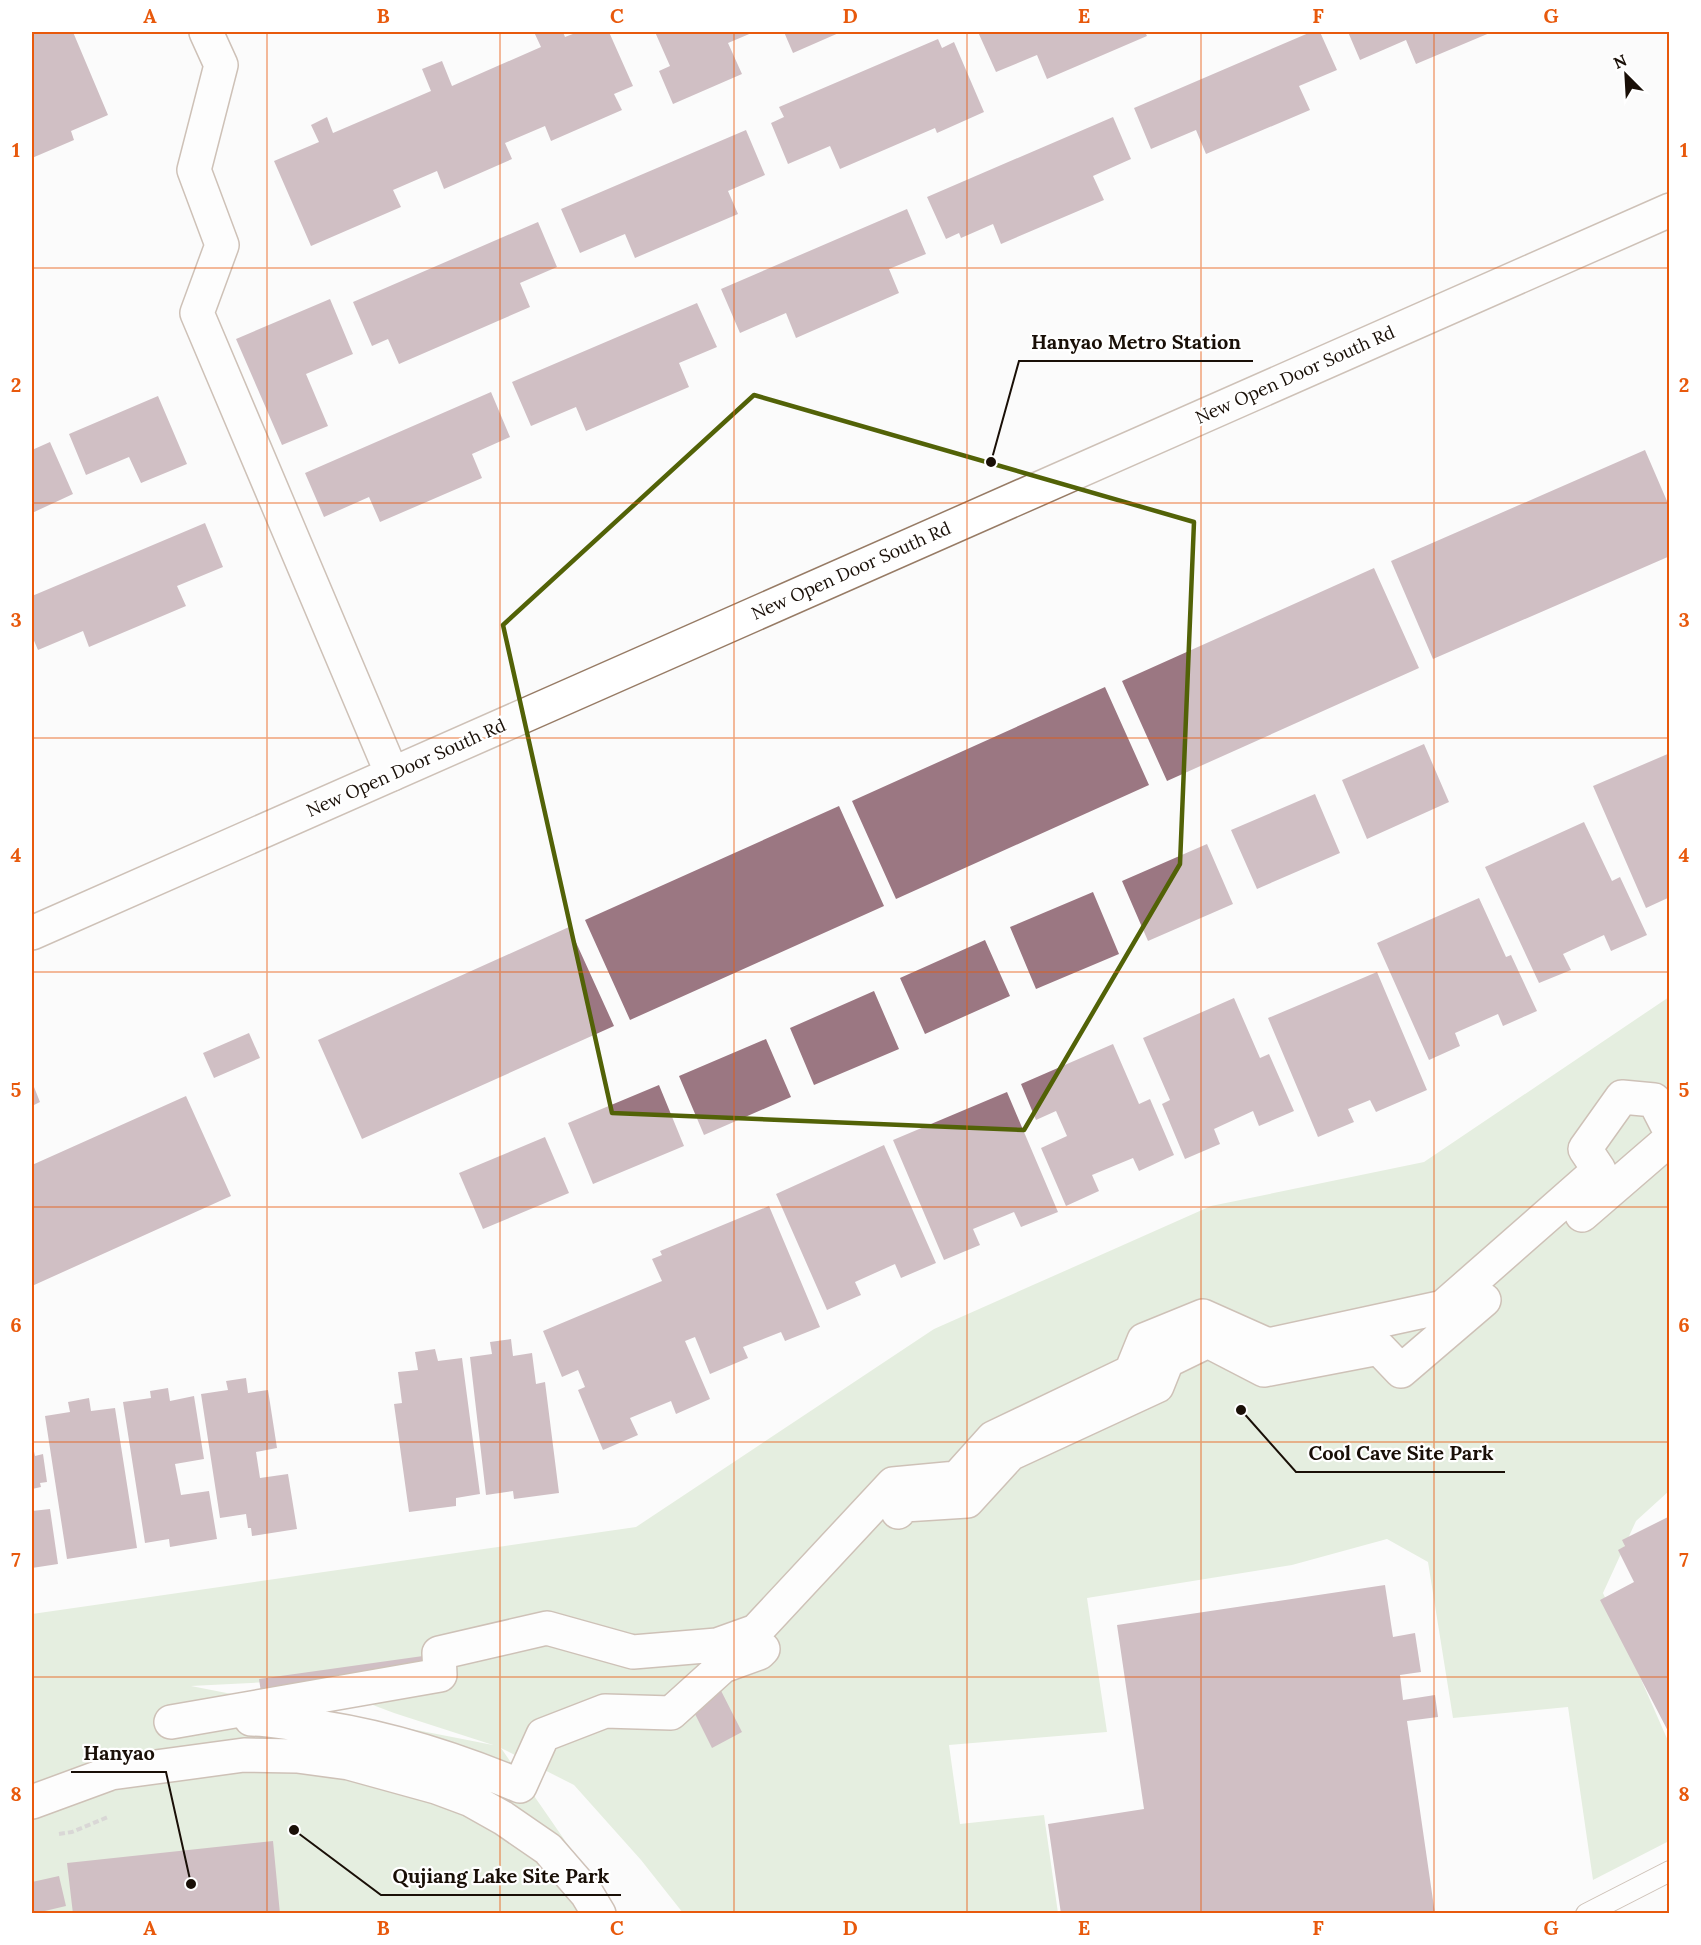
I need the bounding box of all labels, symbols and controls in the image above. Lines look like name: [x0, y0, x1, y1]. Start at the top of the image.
text: A: [143, 3, 157, 28]
text: B: [376, 3, 390, 28]
text: C: [610, 3, 624, 28]
text: D: [842, 3, 858, 28]
text: E: [1078, 3, 1090, 28]
text: F: [1312, 3, 1324, 28]
text: G: [1543, 3, 1559, 28]
north arrow: [1596, 45, 1656, 105]
text: N: [1610, 50, 1630, 73]
text: 1: [12, 137, 20, 162]
text: 1: [1680, 137, 1688, 162]
street label: New Open Door South Rd: [1192, 320, 1398, 429]
callout: Hanyao Metro Station: [1019, 323, 1253, 361]
text: Hanyao Metro Station: [1031, 329, 1241, 354]
text: 2: [11, 372, 21, 397]
text: 2: [1679, 372, 1689, 397]
street label: New Open Door South Rd: [748, 516, 954, 625]
text: 3: [10, 607, 22, 632]
text: 3: [1678, 607, 1690, 632]
street label: New Open Door South Rd: [303, 713, 509, 822]
text: 4: [11, 842, 22, 867]
text: 4: [1679, 842, 1690, 867]
text: 5: [11, 1077, 22, 1102]
text: 5: [1679, 1077, 1690, 1102]
text: 6: [10, 1312, 22, 1337]
text: 6: [1678, 1312, 1690, 1337]
callout: Cool Cave Site Park: [1296, 1434, 1505, 1472]
text: Cool Cave Site Park: [1308, 1440, 1494, 1465]
text: 7: [11, 1547, 21, 1572]
text: 7: [1679, 1547, 1689, 1572]
callout: Hanyao: [71, 1734, 166, 1772]
text: Hanyao: [83, 1740, 155, 1765]
text: 8: [10, 1781, 22, 1806]
text: 8: [1678, 1781, 1690, 1806]
callout: Qujiang Lake Site Park: [381, 1857, 621, 1895]
text: Qujiang Lake Site Park: [393, 1863, 610, 1888]
text: A: [143, 1915, 157, 1940]
text: B: [376, 1915, 390, 1940]
text: C: [610, 1915, 624, 1940]
text: D: [842, 1915, 858, 1940]
text: E: [1078, 1915, 1090, 1940]
text: F: [1312, 1915, 1324, 1940]
text: G: [1543, 1915, 1559, 1940]

